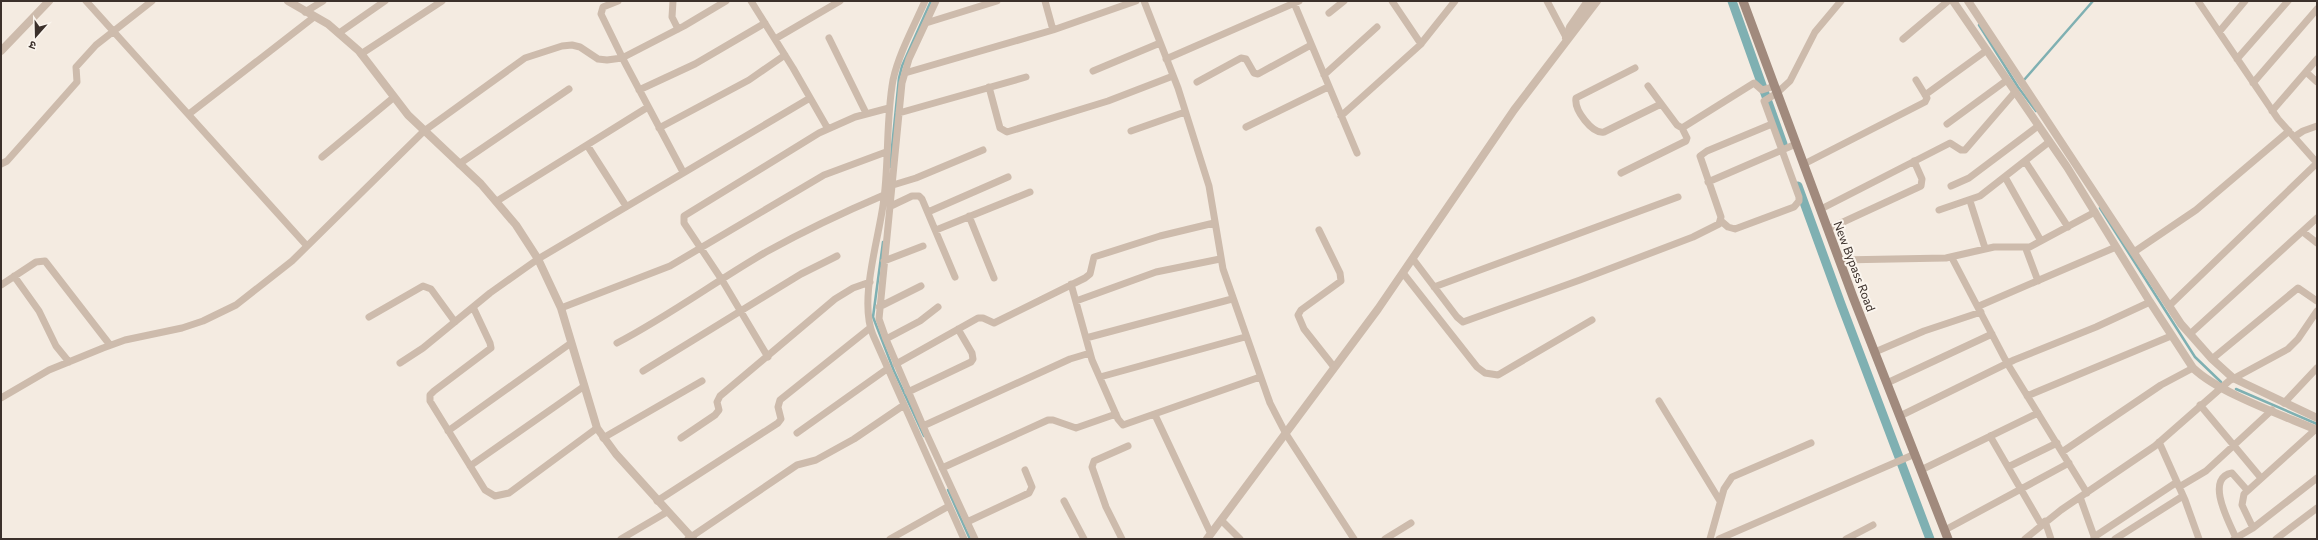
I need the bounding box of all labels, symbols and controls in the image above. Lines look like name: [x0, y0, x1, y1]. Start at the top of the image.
north arrow: [16, 16, 56, 56]
text: उ: [27, 38, 38, 53]
street label: New Bypass Road: [1831, 219, 1879, 313]

